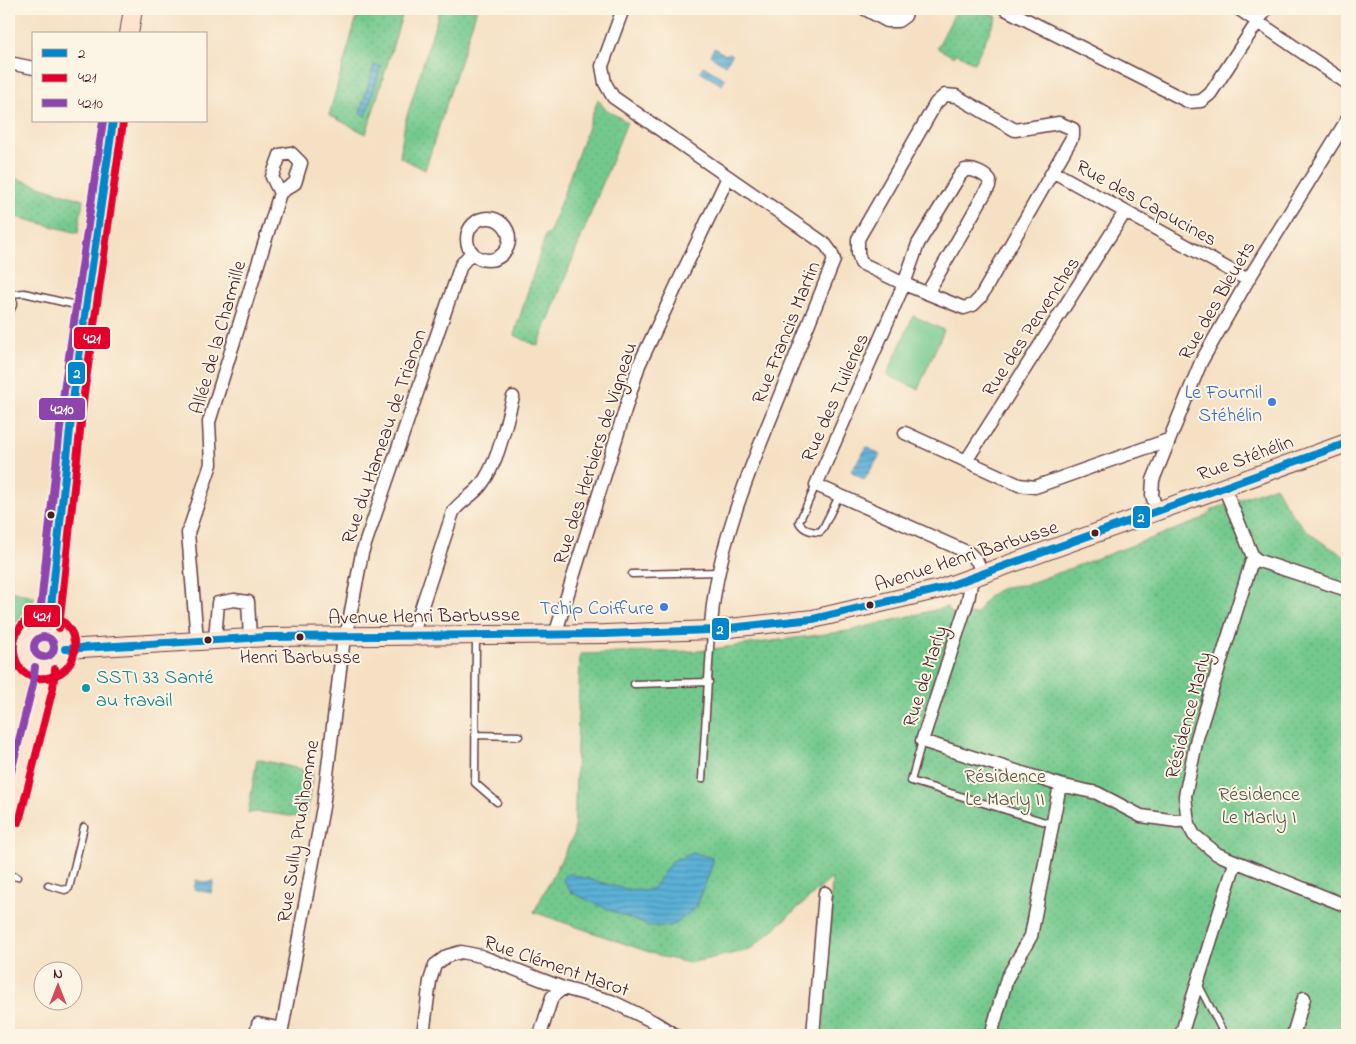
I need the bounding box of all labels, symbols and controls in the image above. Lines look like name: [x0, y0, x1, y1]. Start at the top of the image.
legend: [32, 32, 208, 122]
text: 2: [78, 43, 86, 65]
text: 421: [78, 67, 97, 89]
text: 4210: [78, 93, 103, 115]
street label: Rue des Capucines: [1070, 153, 1222, 255]
street label: Rue des Bleuets: [1172, 236, 1264, 366]
street label: Rue des Pervenches: [976, 252, 1088, 403]
street label: Allée de la Charmille: [184, 257, 255, 418]
street label: Rue Francis Martin: [745, 257, 829, 409]
street label: Rue du Hameau de Trianon: [335, 325, 436, 548]
line badge: 421: [73, 326, 111, 350]
text: 421: [82, 329, 101, 350]
street label: Rue des Tuileries: [795, 329, 878, 467]
street label: Rue des Herbiers de Vigneau: [547, 339, 647, 569]
line badge: 2: [67, 361, 86, 385]
text: 2: [73, 364, 81, 385]
place label: Le Fournil Stéhélin: [1185, 379, 1262, 431]
marker: Le Fournil Stéhélin: [1266, 396, 1278, 408]
line badge: 4210: [38, 397, 86, 421]
text: 4210: [49, 400, 74, 421]
street label: Rue Stéhélin: [1194, 429, 1298, 490]
line badge: 2: [1132, 505, 1151, 529]
text: 2: [1137, 508, 1145, 529]
unlabelled marker: [46, 510, 56, 520]
street label: Avenue Henri Barbusse: [871, 514, 1062, 601]
unlabelled marker: [1090, 528, 1100, 538]
place label: Tchip Coiffure: [540, 595, 654, 624]
unlabelled marker: [865, 600, 875, 610]
street label: Avenue Henri Barbusse: [328, 601, 520, 634]
marker: Tchip Coiffure: [658, 601, 670, 613]
line badge: 421: [23, 604, 61, 628]
text: 421: [32, 607, 51, 628]
line badge: 2: [711, 617, 730, 641]
text: 2: [716, 620, 724, 641]
street label: Rue de Marly: [896, 622, 956, 731]
marker: Henri Barbusse: [295, 632, 305, 642]
unlabelled marker: [203, 635, 213, 645]
place label: Henri Barbusse: [240, 645, 361, 672]
street label: Résidence Marly: [1159, 649, 1220, 782]
place label: SSTI 33 Santé au travail: [96, 664, 214, 716]
marker: SSTI 33 Santé au travail: [80, 682, 92, 694]
street label: Rue Sully Prud'homme: [271, 738, 328, 925]
park label: Résidence Le Marly II: [964, 763, 1046, 815]
park label: Résidence Le Marly I: [1218, 781, 1300, 833]
street label: Rue Clément Marot: [480, 929, 633, 1006]
north arrow: [32, 962, 82, 1012]
text: N: [53, 964, 63, 985]

